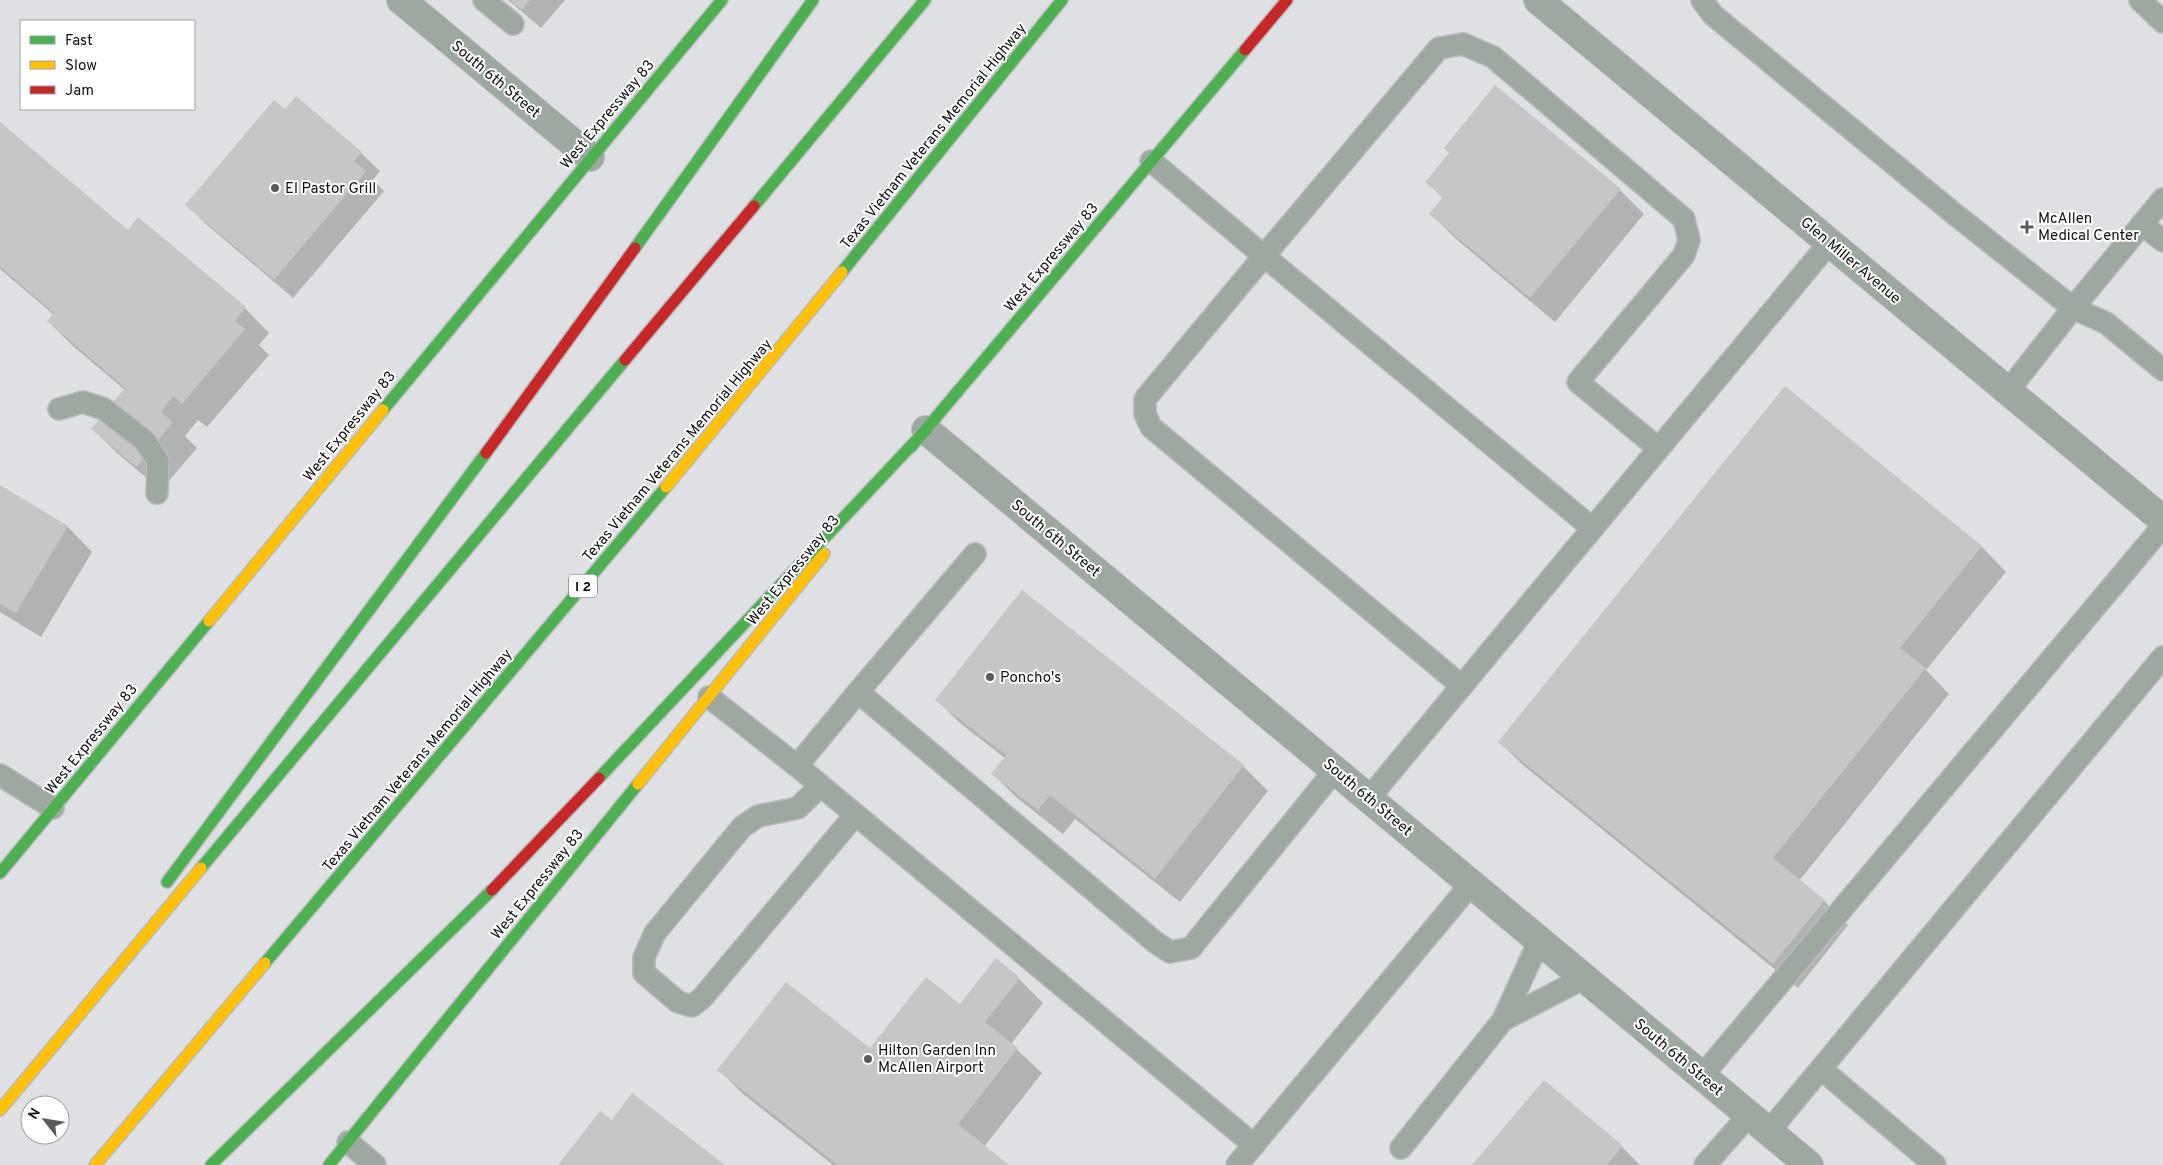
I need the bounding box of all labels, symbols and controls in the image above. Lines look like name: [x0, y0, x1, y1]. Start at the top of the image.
legend: [20, 20, 195, 110]
street label: Texas Vietnam Veterans Memorial Highway: [837, 20, 1031, 254]
text: Fast: [65, 32, 93, 51]
street label: South 6th Street: [447, 37, 543, 123]
street label: West Expressway 83: [557, 56, 659, 174]
text: Slow: [65, 57, 97, 76]
text: Jam: [65, 82, 94, 101]
place label: El Pastor Grill: [285, 180, 376, 199]
marker: El Pastor Grill: [269, 182, 281, 194]
street label: West Expressway 83: [1001, 199, 1103, 317]
place label: McAllen Medical Center: [2038, 210, 2139, 246]
street label: Glen Miller Avenue: [1796, 214, 1904, 309]
marker: McAllen Medical Center: [2020, 220, 2034, 234]
street label: Texas Vietnam Veterans Memorial Highway: [579, 335, 777, 566]
street label: West Expressway 83: [300, 368, 401, 486]
street label: South 6th Street: [1007, 496, 1103, 582]
street label: West Expressway 83: [744, 512, 845, 630]
road number: I 2: [569, 574, 597, 598]
street label: Texas Vietnam Veterans Memorial Highway: [319, 645, 517, 876]
place label: Poncho's: [1000, 669, 1061, 688]
marker: Poncho's: [984, 671, 996, 683]
street label: West Expressway 83: [42, 681, 143, 799]
street label: South 6th Street: [1319, 755, 1415, 841]
street label: West Expressway 83: [488, 826, 589, 944]
street label: South 6th Street: [1630, 1015, 1726, 1101]
place label: Hilton Garden Inn McAllen Airport: [878, 1042, 996, 1078]
marker: Hilton Garden Inn McAllen Airport: [862, 1053, 874, 1065]
north arrow: [20, 1095, 70, 1145]
text: N: [25, 1105, 45, 1123]

